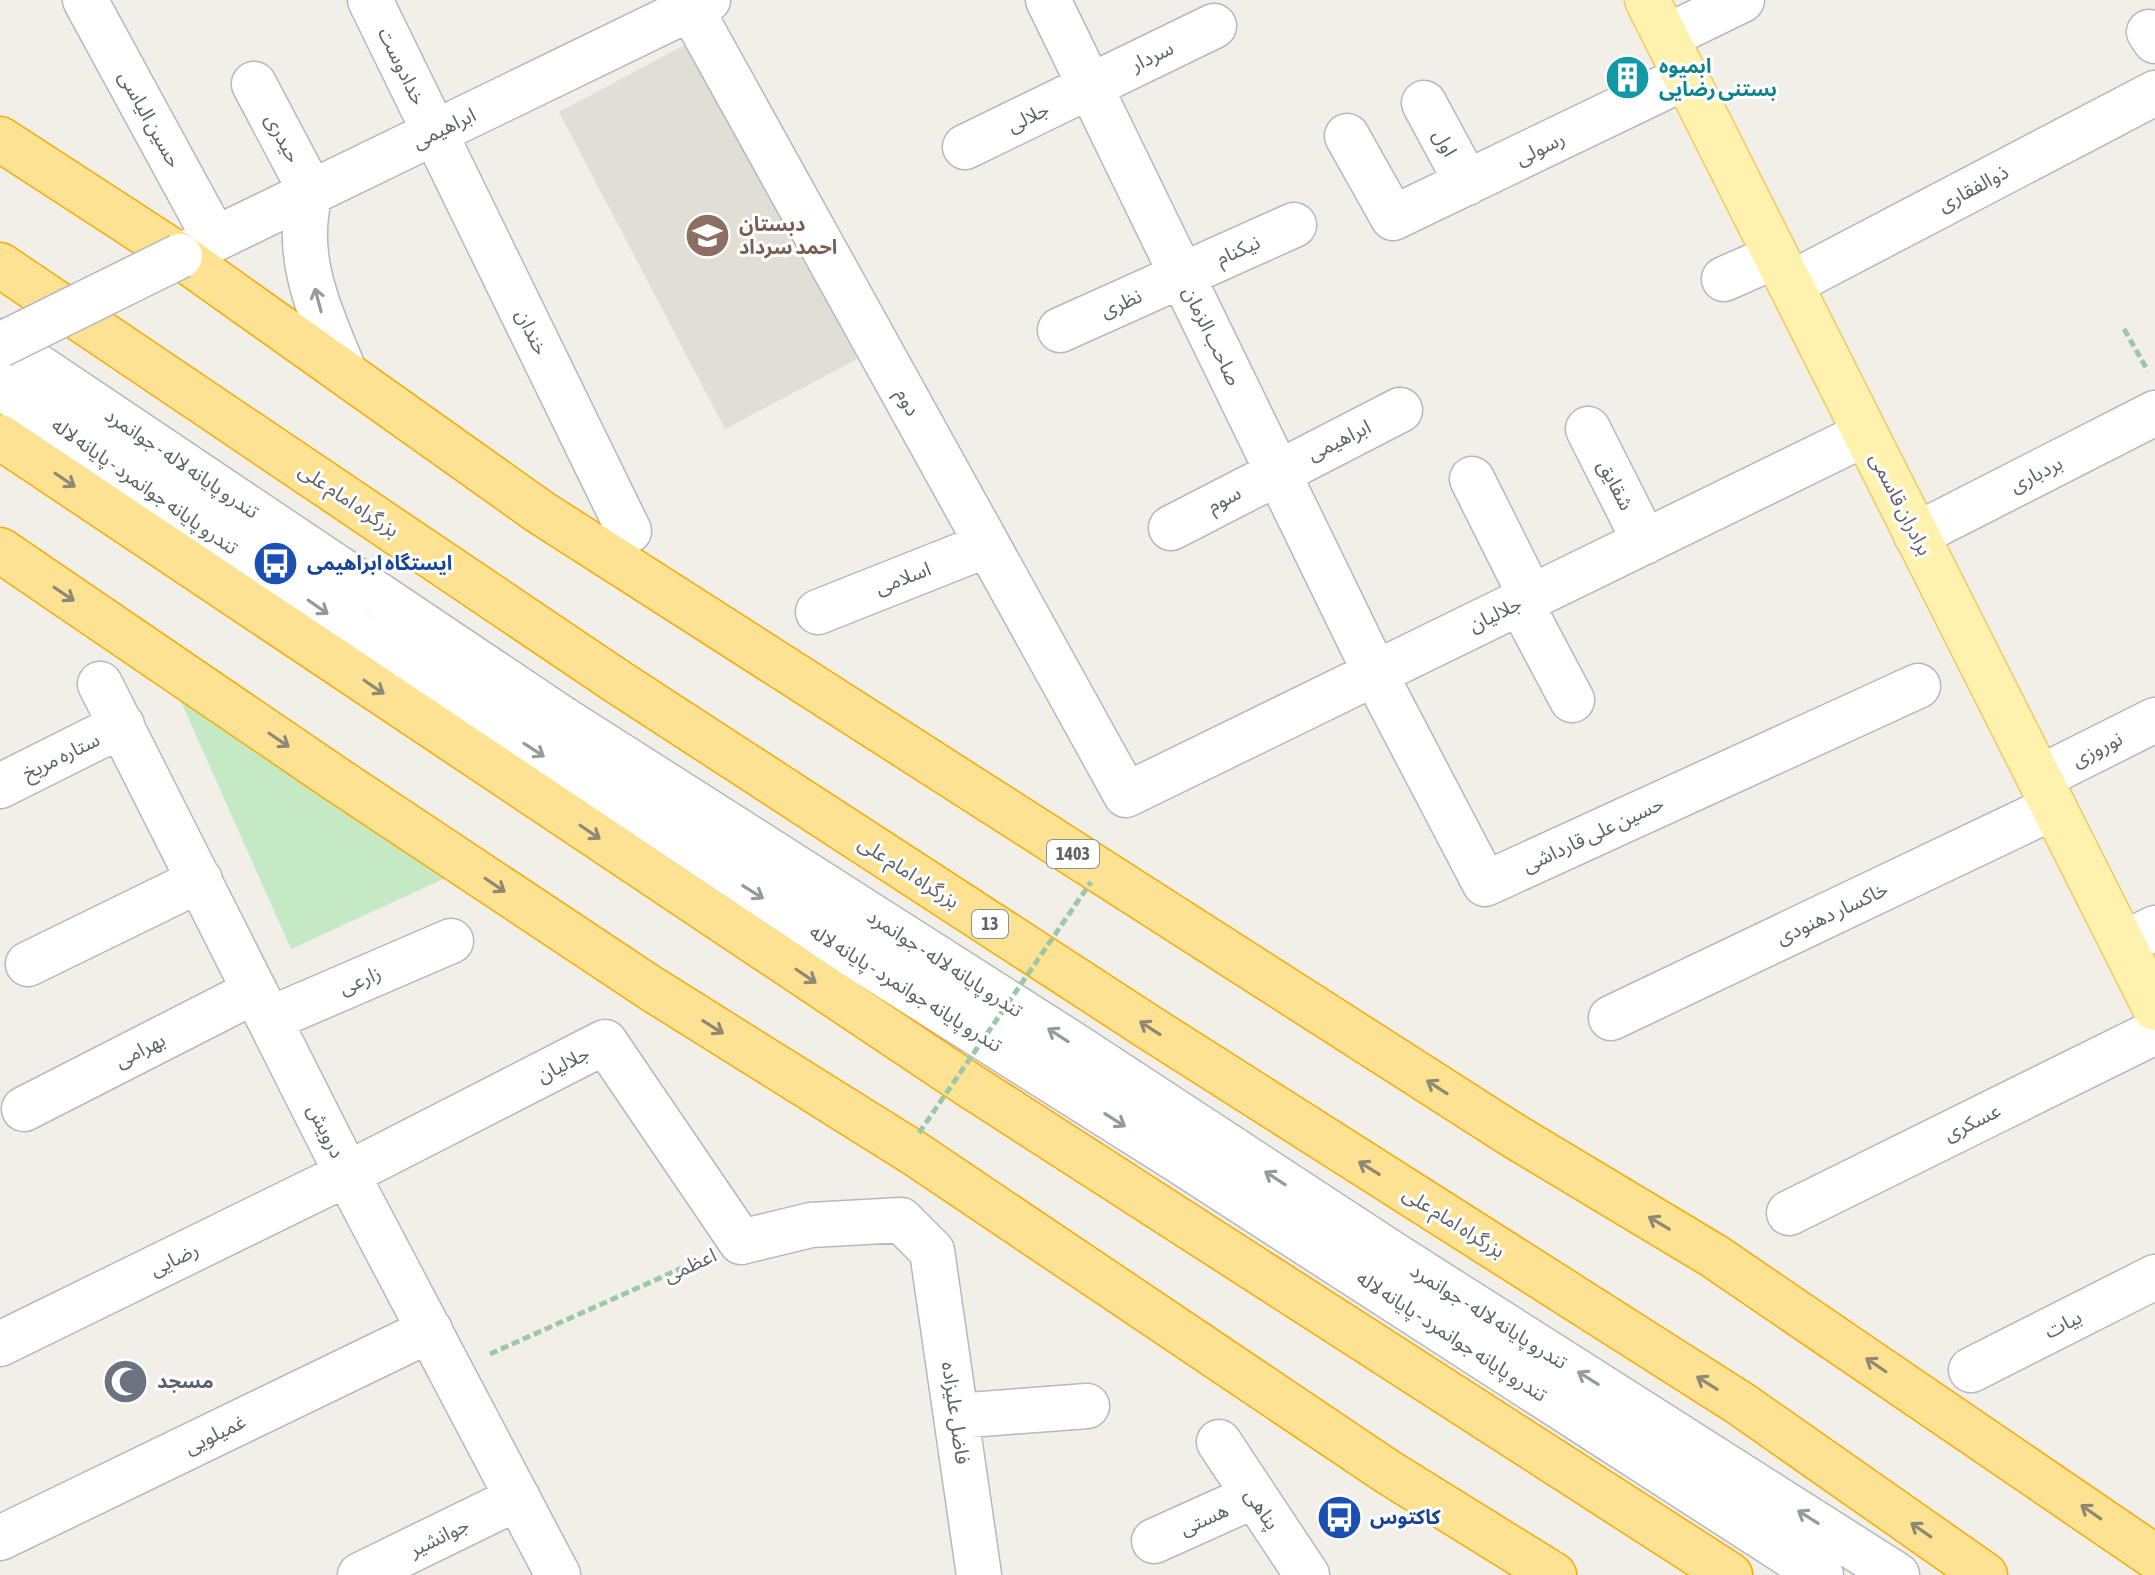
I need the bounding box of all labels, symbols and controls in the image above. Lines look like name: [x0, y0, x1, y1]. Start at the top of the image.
street label: خدادوست: [373, 23, 431, 109]
street label: سردار: [1126, 35, 1177, 77]
building icon: ابمیوه بستنی رضایی: [1604, 53, 1652, 101]
place label: ابمیوه بستنی رضایی: [1659, 54, 1777, 101]
street label: حسین الیاسی: [114, 66, 186, 172]
street label: جلالی: [1003, 97, 1053, 137]
street label: ابراهیمی: [408, 102, 480, 154]
street label: حیدری: [260, 109, 306, 167]
street label: اول: [1428, 125, 1462, 161]
street label: رسولی: [1511, 126, 1569, 170]
street label: ذوالفقاری: [1934, 159, 2012, 217]
school or university icon: دبستان احمد سرداد: [684, 212, 732, 260]
place label: دبستان احمد سرداد: [739, 212, 837, 259]
street label: نیکنام: [1212, 230, 1265, 273]
street label: صاحب الزمان: [1178, 282, 1246, 390]
street label: نظری: [1097, 283, 1145, 323]
one-way arrow: [309, 288, 324, 314]
street label: خندان: [511, 305, 553, 359]
street label: دوم: [888, 384, 925, 422]
street label: تندرو پایانه لاله - جوانمرد: [100, 403, 264, 525]
street label: تندرو پایانه جوانمرد - پایانه لاله: [46, 412, 243, 561]
street label: ابراهیمی: [1303, 414, 1375, 466]
street label: برادران قاسمی: [1865, 449, 1937, 559]
street label: بردباری: [2006, 451, 2066, 497]
street label: شقایق: [1592, 456, 1639, 515]
street label: بزرگراه امام علی: [293, 458, 404, 545]
one-way arrow: [53, 472, 75, 489]
street label: سوم: [1203, 480, 1246, 520]
bus stop icon: ایستگاه ابراهیمی: [252, 539, 300, 587]
place label: ایستگاه ابراهیمی: [307, 551, 452, 575]
street label: اسلامی: [872, 556, 934, 600]
one-way arrow: [53, 586, 75, 602]
street label: جلالیان: [1465, 591, 1525, 637]
one-way arrow: [306, 599, 328, 615]
one-way arrow: [362, 679, 385, 695]
street label: نوروزی: [2068, 726, 2126, 772]
street label: ستاره مریخ: [18, 727, 105, 788]
one-way arrow: [268, 732, 290, 749]
one-way arrow: [523, 742, 545, 759]
street label: حسین علی قارداشی: [1518, 791, 1668, 877]
one-way arrow: [579, 823, 601, 840]
street label: بزرگراه امام علی: [852, 831, 964, 916]
road number: 1403: [1047, 840, 1099, 868]
one-way arrow: [484, 877, 506, 893]
street label: خاکسار دهنودی: [1772, 877, 1892, 949]
one-way arrow: [741, 883, 763, 900]
street label: تندرو پایانه لاله - جوانمرد: [862, 904, 1027, 1023]
road number: 13: [972, 910, 1008, 938]
street label: تندرو پایانه جوانمرد - پایانه لاله: [805, 919, 1007, 1058]
street label: زارعی: [335, 961, 385, 999]
one-way arrow: [795, 968, 817, 984]
one-way arrow: [701, 1020, 724, 1036]
one-way arrow: [1139, 1020, 1162, 1036]
one-way arrow: [1047, 1026, 1070, 1042]
street label: بهرامی: [111, 1027, 169, 1073]
street label: جلالیان: [533, 1041, 593, 1087]
one-way arrow: [1427, 1079, 1449, 1096]
street label: عسکری: [1940, 1098, 2004, 1146]
street label: درویش: [302, 1100, 350, 1162]
one-way arrow: [1103, 1112, 1125, 1129]
one-way arrow: [1359, 1159, 1381, 1176]
one-way arrow: [1265, 1169, 1287, 1186]
street label: بزرگراه امام علی: [1397, 1181, 1509, 1265]
one-way arrow: [1648, 1215, 1671, 1231]
street label: رضایی: [146, 1237, 202, 1281]
street label: اعظمی: [660, 1243, 720, 1287]
street label: تندرو پایانه لاله - جوانمرد: [1405, 1258, 1572, 1375]
street label: تندرو پایانه جوانمرد - پایانه لاله: [1352, 1265, 1552, 1408]
street label: بیات: [2040, 1305, 2085, 1343]
mosque icon: مسجد: [102, 1357, 150, 1405]
one-way arrow: [1866, 1357, 1888, 1374]
street label: فاضل علیزاده: [937, 1360, 975, 1466]
place label: مسجد: [157, 1369, 214, 1393]
one-way arrow: [1578, 1370, 1600, 1387]
one-way arrow: [1696, 1374, 1719, 1390]
street label: غمیلویی: [180, 1409, 250, 1459]
street label: پناهی: [1239, 1484, 1284, 1535]
bus stop icon: کاکتوس: [1315, 1493, 1363, 1541]
street label: هستی: [1176, 1498, 1232, 1540]
one-way arrow: [2080, 1504, 2102, 1521]
place label: کاکتوس: [1370, 1505, 1442, 1529]
one-way arrow: [1797, 1509, 1820, 1525]
street label: جوانشیر: [404, 1512, 473, 1562]
one-way arrow: [1910, 1522, 1932, 1538]

